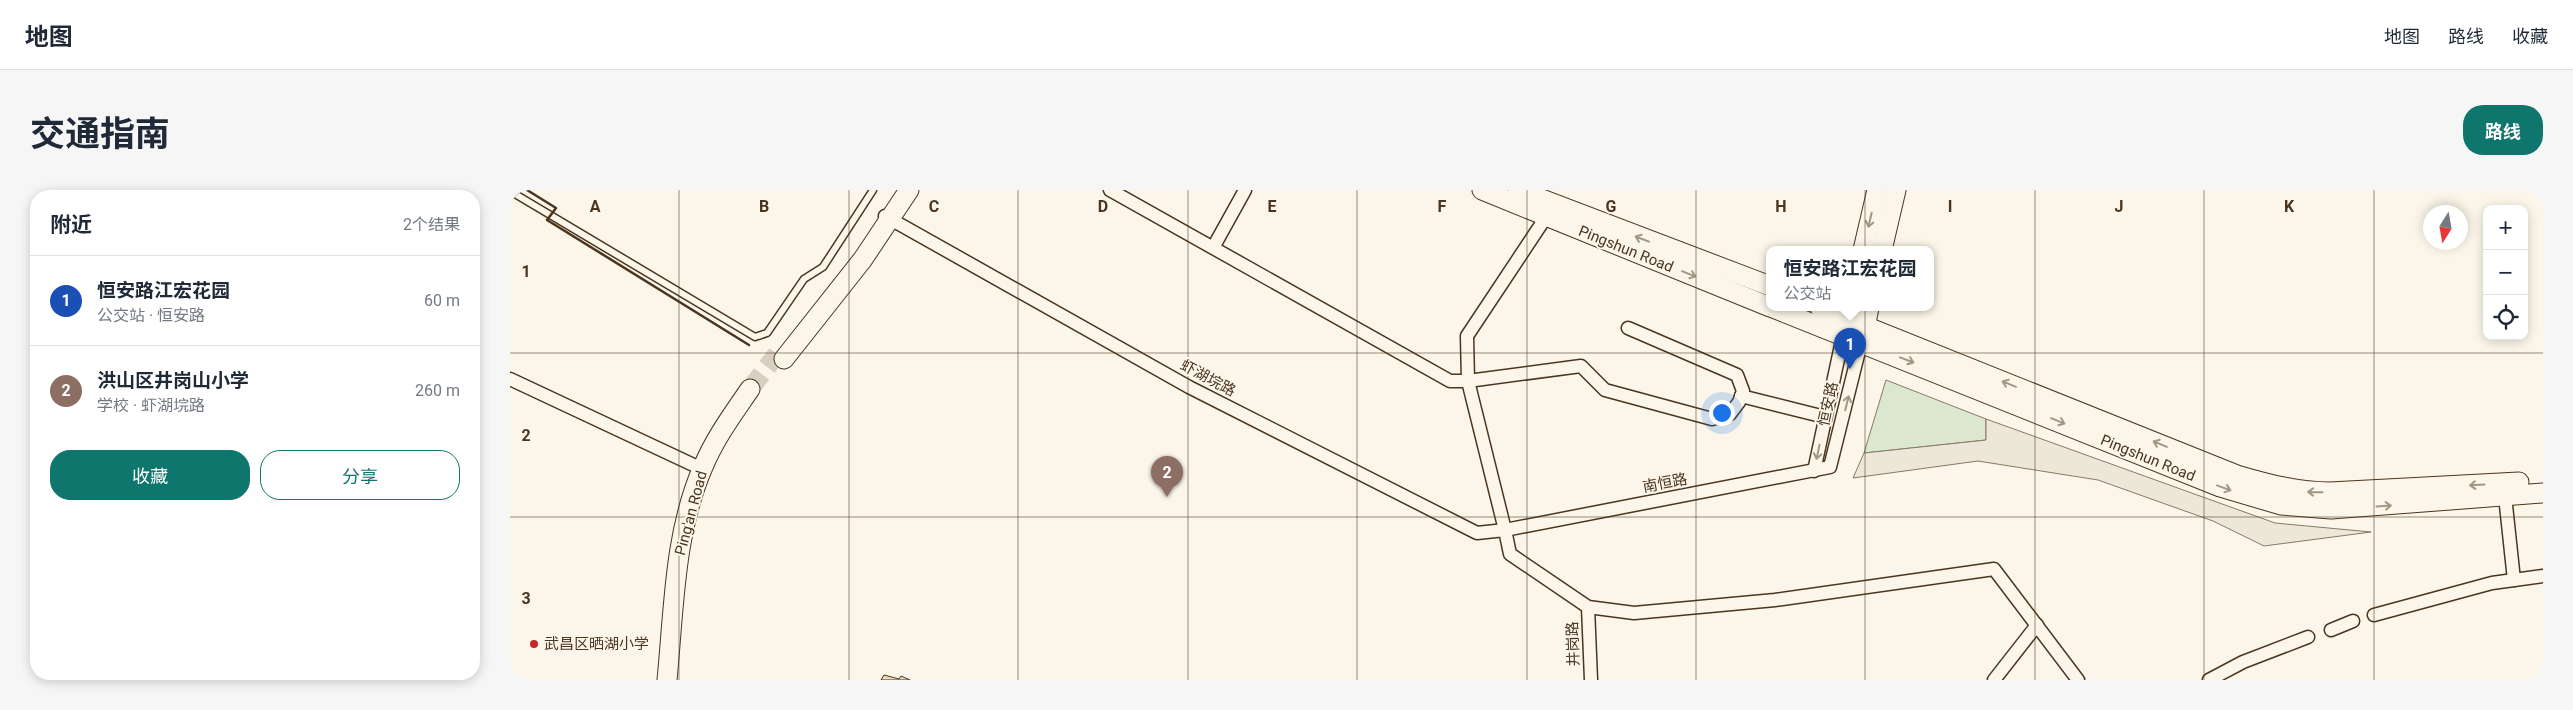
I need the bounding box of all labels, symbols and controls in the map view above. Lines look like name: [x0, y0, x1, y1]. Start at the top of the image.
text: 地图: [25, 23, 73, 51]
text: 地图: [2384, 26, 2420, 47]
text: 路线: [2448, 26, 2484, 47]
text: 收藏: [2512, 26, 2548, 47]
button: 路线: [2463, 105, 2543, 155]
text: 交通指南: [30, 114, 170, 155]
text: A: [590, 197, 601, 216]
text: B: [759, 197, 769, 216]
text: C: [929, 197, 939, 216]
text: D: [1098, 197, 1108, 216]
text: E: [1268, 197, 1277, 216]
text: F: [1438, 197, 1447, 216]
text: G: [1606, 197, 1617, 216]
text: H: [1775, 197, 1787, 216]
text: I: [1948, 197, 1952, 216]
text: J: [2115, 197, 2123, 216]
text: K: [2284, 197, 2295, 216]
north arrow: [2423, 205, 2468, 250]
map controls: [2483, 205, 2528, 340]
button: +: [2483, 205, 2528, 250]
one-way arrow: [1865, 212, 1874, 228]
text: 附近: [50, 213, 92, 237]
text: 2个结果: [403, 215, 460, 234]
street label: Pingshun Road: [1576, 222, 1676, 276]
one-way arrow: [1635, 233, 1650, 242]
popup: [1766, 246, 1934, 311]
button: −: [2483, 250, 2528, 295]
text: 恒安路江宏花园: [1783, 257, 1917, 280]
text: 1: [521, 262, 531, 281]
one-way arrow: [1681, 270, 1696, 280]
text: 恒安路江宏花园: [97, 279, 230, 302]
text: 公交站: [1783, 284, 1832, 303]
text: 1: [61, 291, 71, 310]
text: 60 m: [424, 291, 460, 310]
button: locate: [2483, 295, 2528, 340]
text: 公交站 · 恒安路: [97, 306, 205, 325]
pin: 1: [1834, 328, 1866, 369]
street label: 虾湖垸路: [1177, 356, 1239, 400]
one-way arrow: [1899, 356, 1914, 365]
text: 洪山区井岗山小学: [97, 369, 249, 392]
one-way arrow: [2002, 379, 2017, 388]
street label: 恒安路: [1815, 380, 1841, 428]
text: 2: [61, 381, 71, 400]
text: 260 m: [415, 381, 460, 400]
text: 学校 · 虾湖垸路: [97, 396, 205, 415]
one-way arrow: [1843, 396, 1852, 412]
your location: [1709, 400, 1735, 426]
one-way arrow: [2049, 417, 2065, 426]
text: 2: [521, 426, 531, 445]
street label: Pingshun Road: [2098, 431, 2198, 485]
one-way arrow: [2153, 439, 2168, 448]
one-way arrow: [1812, 443, 1822, 459]
button: 收藏: [50, 450, 250, 500]
button: 分享: [260, 450, 460, 500]
pin: 2: [1151, 456, 1183, 497]
street label: Ping'an Road: [671, 469, 711, 557]
street label: 南恒路: [1641, 470, 1689, 496]
one-way arrow: [2469, 480, 2485, 489]
one-way arrow: [2216, 484, 2232, 493]
one-way arrow: [2307, 487, 2323, 497]
one-way arrow: [2376, 501, 2392, 510]
text: 3: [521, 589, 531, 608]
street label: 井岗路: [1563, 621, 1583, 667]
place label: 武昌区晒湖小学: [544, 635, 649, 653]
marker: 武昌区晒湖小学: [528, 638, 540, 650]

